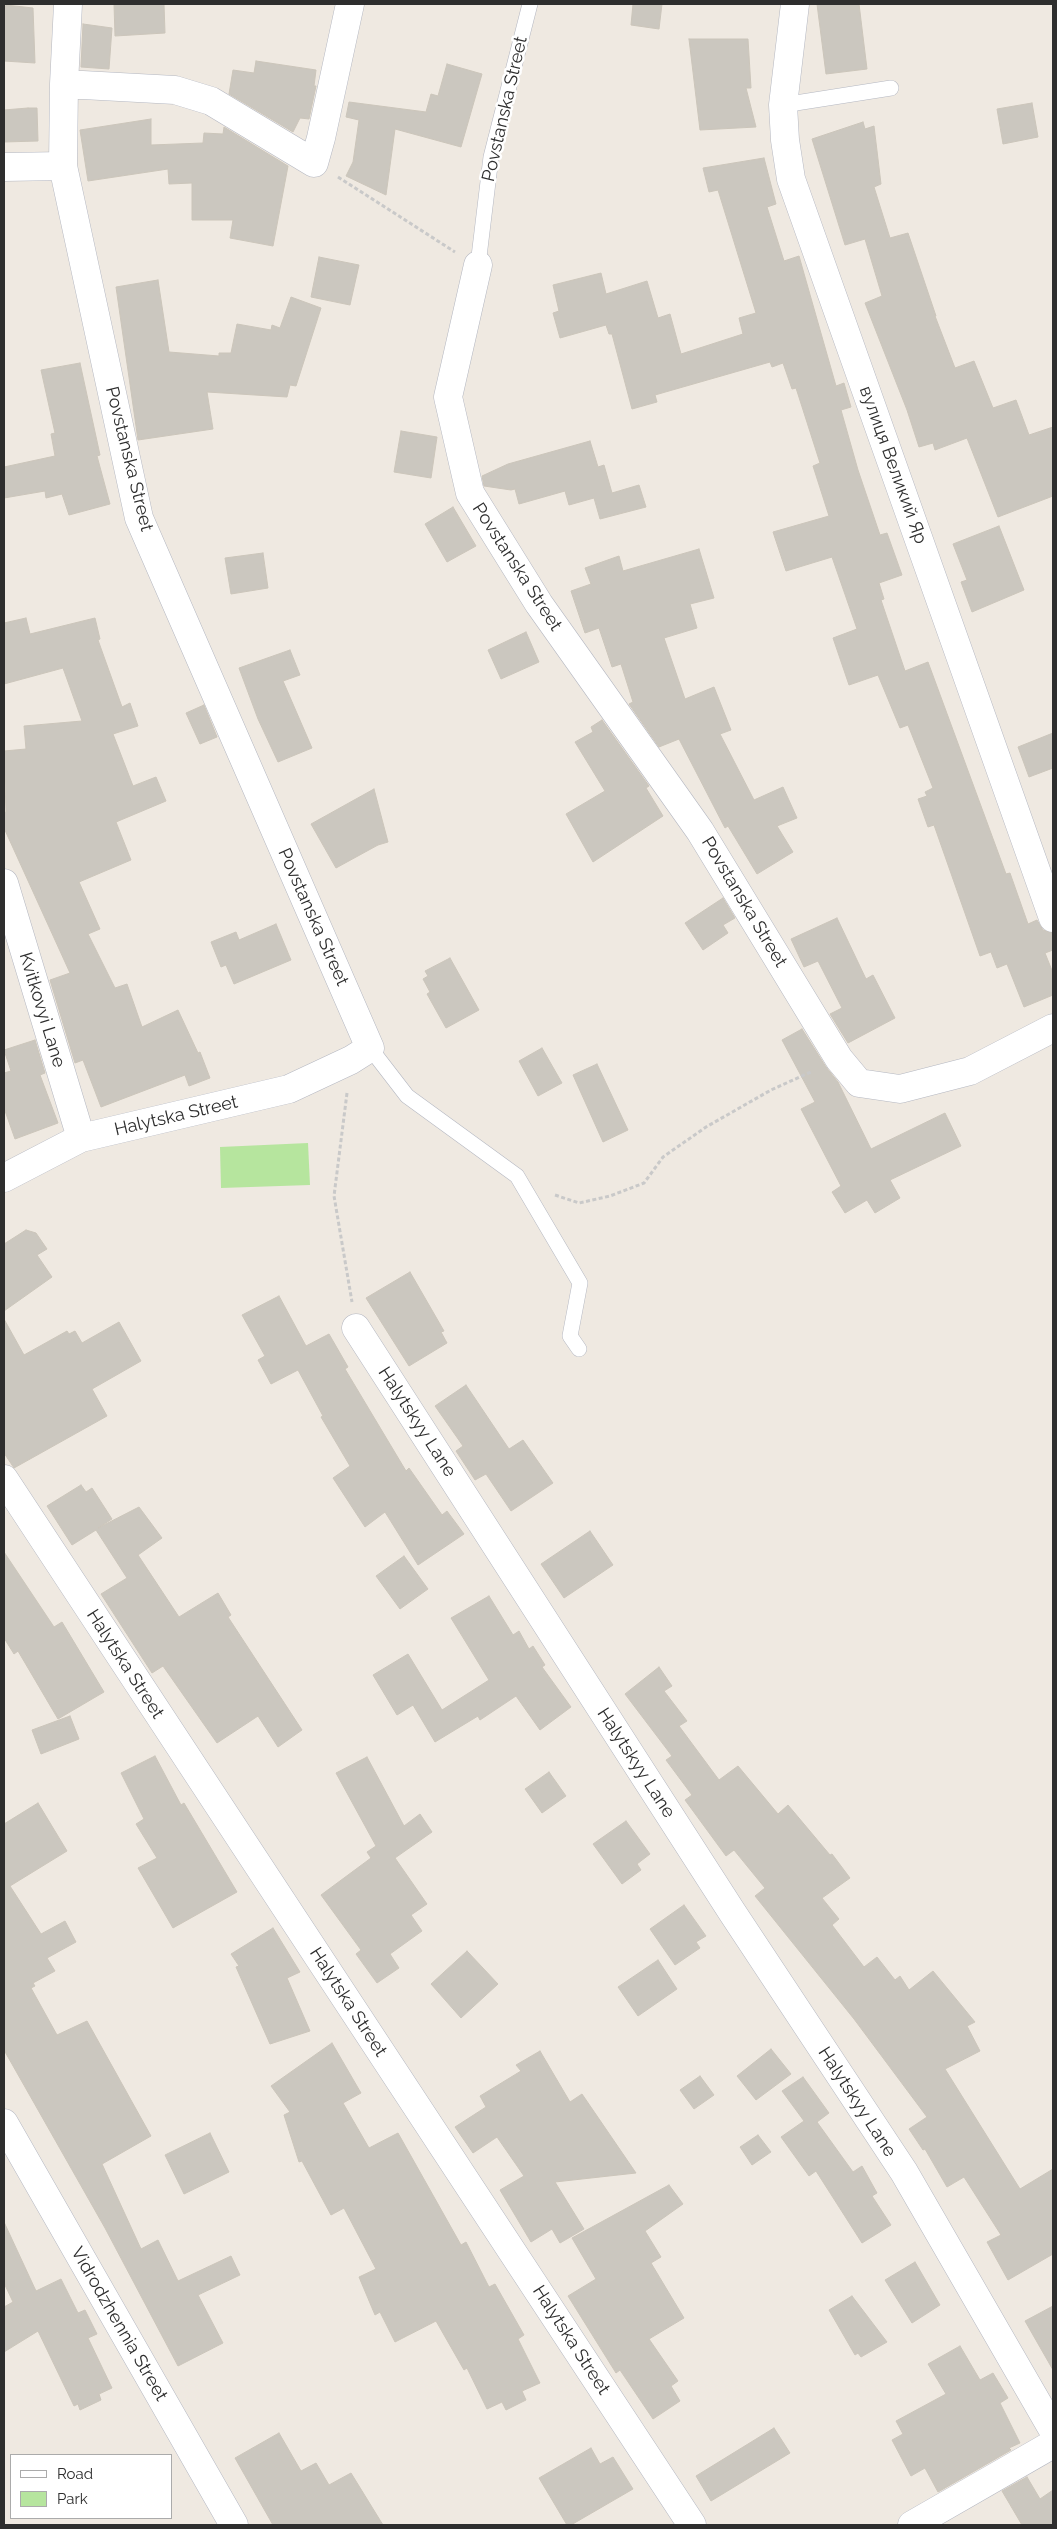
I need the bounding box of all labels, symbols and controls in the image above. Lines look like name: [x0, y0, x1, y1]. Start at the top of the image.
street label: Povstanska Street: [478, 34, 532, 184]
street label: вулиця Великий Яр: [854, 383, 932, 547]
street label: Povstanska Street: [101, 384, 157, 534]
street label: Povstanska Street: [468, 499, 566, 635]
street label: Povstanska Street: [697, 833, 791, 971]
street label: Povstanska Street: [273, 845, 353, 989]
street label: Kvitkovyi Lane: [14, 950, 70, 1070]
street label: Halytska Street: [112, 1091, 240, 1141]
street label: Halytskyy Lane: [373, 1363, 461, 1481]
street label: Halytska Street: [82, 1605, 168, 1723]
street label: Halytskyy Lane: [592, 1704, 680, 1822]
street label: Halytska Street: [305, 1943, 391, 2061]
street label: Halytskyy Lane: [813, 2043, 901, 2161]
street label: Vidrodzhennia Street: [66, 2243, 172, 2405]
street label: Halytska Street: [528, 2281, 614, 2399]
legend: [10, 2454, 172, 2519]
text: Road: [57, 2465, 93, 2483]
text: Park: [57, 2490, 88, 2508]

